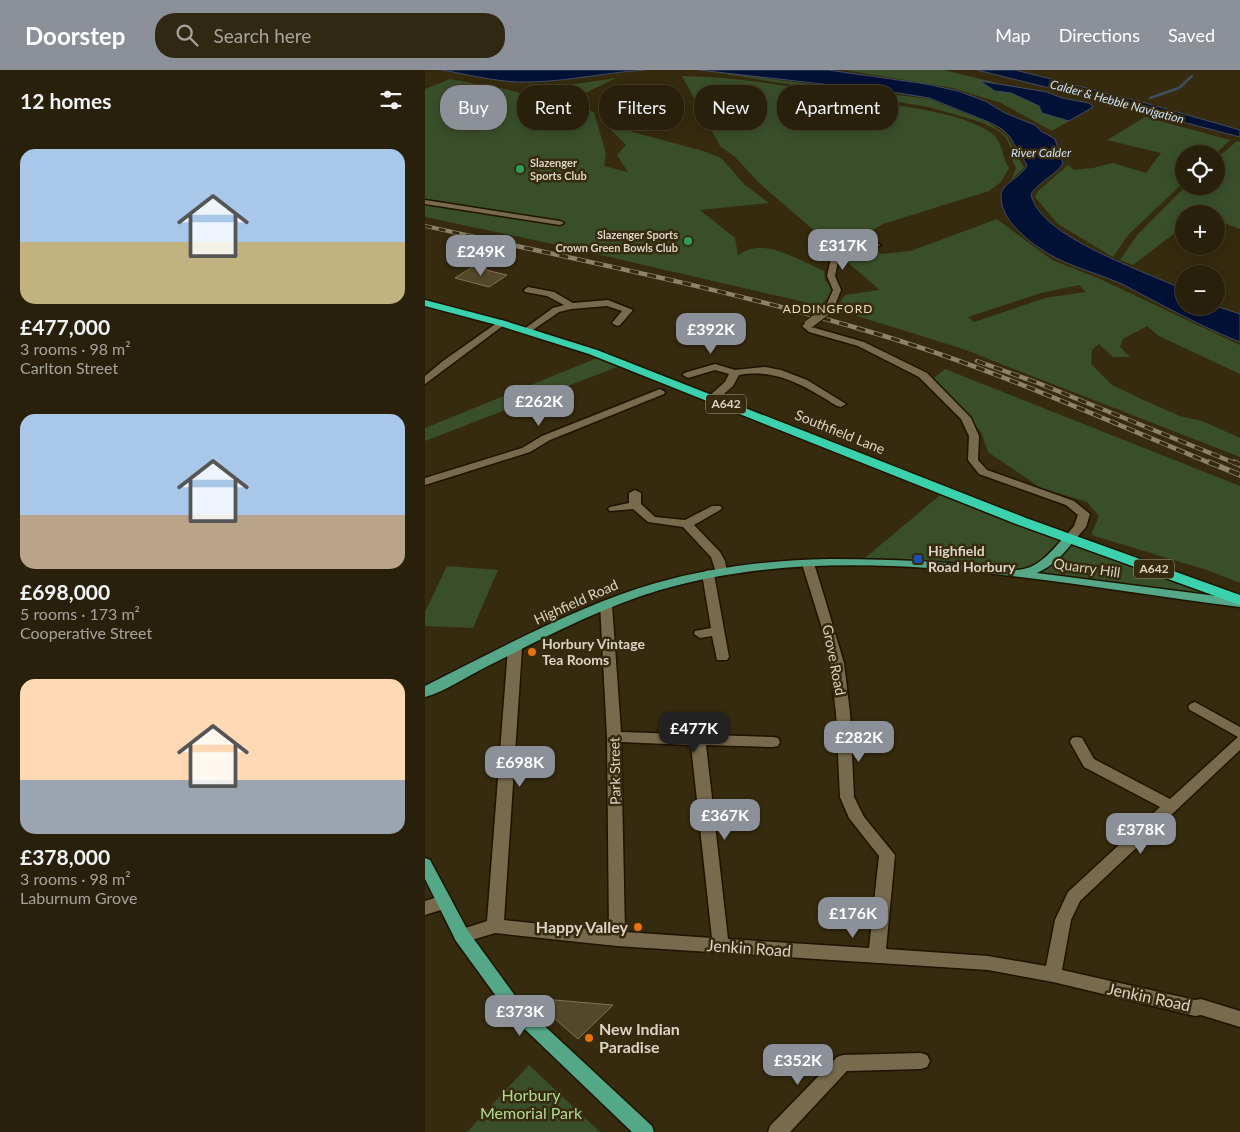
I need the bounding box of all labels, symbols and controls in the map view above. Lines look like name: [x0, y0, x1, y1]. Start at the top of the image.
search box: [155, 13, 505, 58]
text: Doorstep: [25, 21, 125, 50]
icon: search: [173, 21, 201, 49]
text: Search here: [213, 24, 311, 47]
text: Map: [995, 24, 1031, 46]
text: Directions: [1059, 24, 1140, 46]
text: Saved: [1168, 24, 1215, 46]
water label: Calder & Hebble Navigation: [1049, 76, 1186, 127]
chip: Buy: [440, 85, 507, 130]
chip: Rent: [517, 85, 589, 130]
chip: Filters: [599, 85, 684, 130]
chip: New: [694, 85, 767, 130]
chip: Apartment: [777, 85, 898, 130]
icon: filters: [377, 86, 405, 114]
text: 12 homes: [20, 88, 111, 113]
water label: River Calder: [1011, 145, 1072, 160]
map controls: [1175, 145, 1225, 315]
button: locate: [1175, 145, 1225, 195]
place label: Slazenger Sports Club: [530, 156, 587, 182]
marker: Slazenger Sports Club: [514, 163, 526, 175]
icon: home: [168, 181, 258, 271]
button: +: [1175, 205, 1225, 255]
place label: Slazenger Sports Crown Green Bowls Club: [555, 228, 678, 254]
pin: £317K: [808, 228, 878, 271]
pin: £249K: [446, 234, 516, 277]
marker: Slazenger Sports Crown Green Bowls Club: [682, 235, 694, 247]
text: £317K: [819, 235, 867, 254]
text: £249K: [457, 241, 505, 260]
button: −: [1175, 265, 1225, 315]
district label: ADDINGFORD: [783, 301, 873, 316]
pin: £392K: [676, 312, 746, 355]
text: £477,000: [20, 314, 110, 339]
text: £392K: [687, 319, 735, 338]
text: 3 rooms · 98 m²: [20, 339, 131, 358]
text: Carlton Street: [20, 358, 118, 377]
pin: £262K: [504, 384, 574, 427]
text: £262K: [515, 391, 563, 410]
road number: A642: [706, 394, 746, 414]
street label: Southfield Lane: [793, 406, 888, 457]
icon: home: [168, 446, 258, 536]
place label: Highfield Road Horbury: [928, 542, 1016, 575]
marker: Highfield Road Horbury: [912, 553, 924, 565]
street label: Quarry Hill: [1053, 554, 1121, 581]
road number: A642: [1134, 559, 1174, 578]
street label: Highfield Road: [531, 575, 620, 628]
text: £698,000: [20, 579, 110, 604]
text: 5 rooms · 173 m²: [20, 604, 140, 623]
text: Cooperative Street: [20, 623, 152, 642]
street label: Grove Road: [819, 623, 850, 697]
place label: Horbury Vintage Tea Rooms: [542, 635, 645, 668]
marker: Horbury Vintage Tea Rooms: [526, 646, 538, 658]
icon: home: [168, 711, 258, 801]
pin: £477K: [659, 712, 729, 754]
text: £477K: [670, 718, 718, 737]
pin: £282K: [824, 720, 894, 763]
text: £282K: [835, 727, 883, 746]
street label: Park Street: [605, 737, 624, 805]
pin: £698K: [485, 746, 555, 788]
text: £698K: [496, 752, 544, 771]
pin: £367K: [690, 798, 760, 841]
text: £367K: [701, 805, 749, 824]
pin: £378K: [1106, 812, 1176, 855]
text: £378K: [1117, 819, 1165, 838]
text: £378,000: [20, 844, 110, 869]
text: 3 rooms · 98 m²: [20, 869, 131, 888]
text: Laburnum Grove: [20, 888, 137, 907]
pin: £176K: [818, 896, 888, 939]
text: £176K: [829, 903, 877, 922]
place label: Happy Valley: [536, 917, 629, 936]
marker: Happy Valley: [632, 921, 644, 933]
street label: Jenkin Road: [706, 935, 792, 960]
street label: Jenkin Road: [1106, 978, 1192, 1015]
pin: £373K: [485, 994, 555, 1037]
text: £373K: [496, 1001, 544, 1020]
place label: New Indian Paradise: [599, 1019, 680, 1056]
marker: New Indian Paradise: [583, 1032, 595, 1044]
pin: £352K: [763, 1044, 833, 1086]
text: £352K: [774, 1050, 822, 1069]
park label: Horbury Memorial Park: [480, 1085, 583, 1122]

